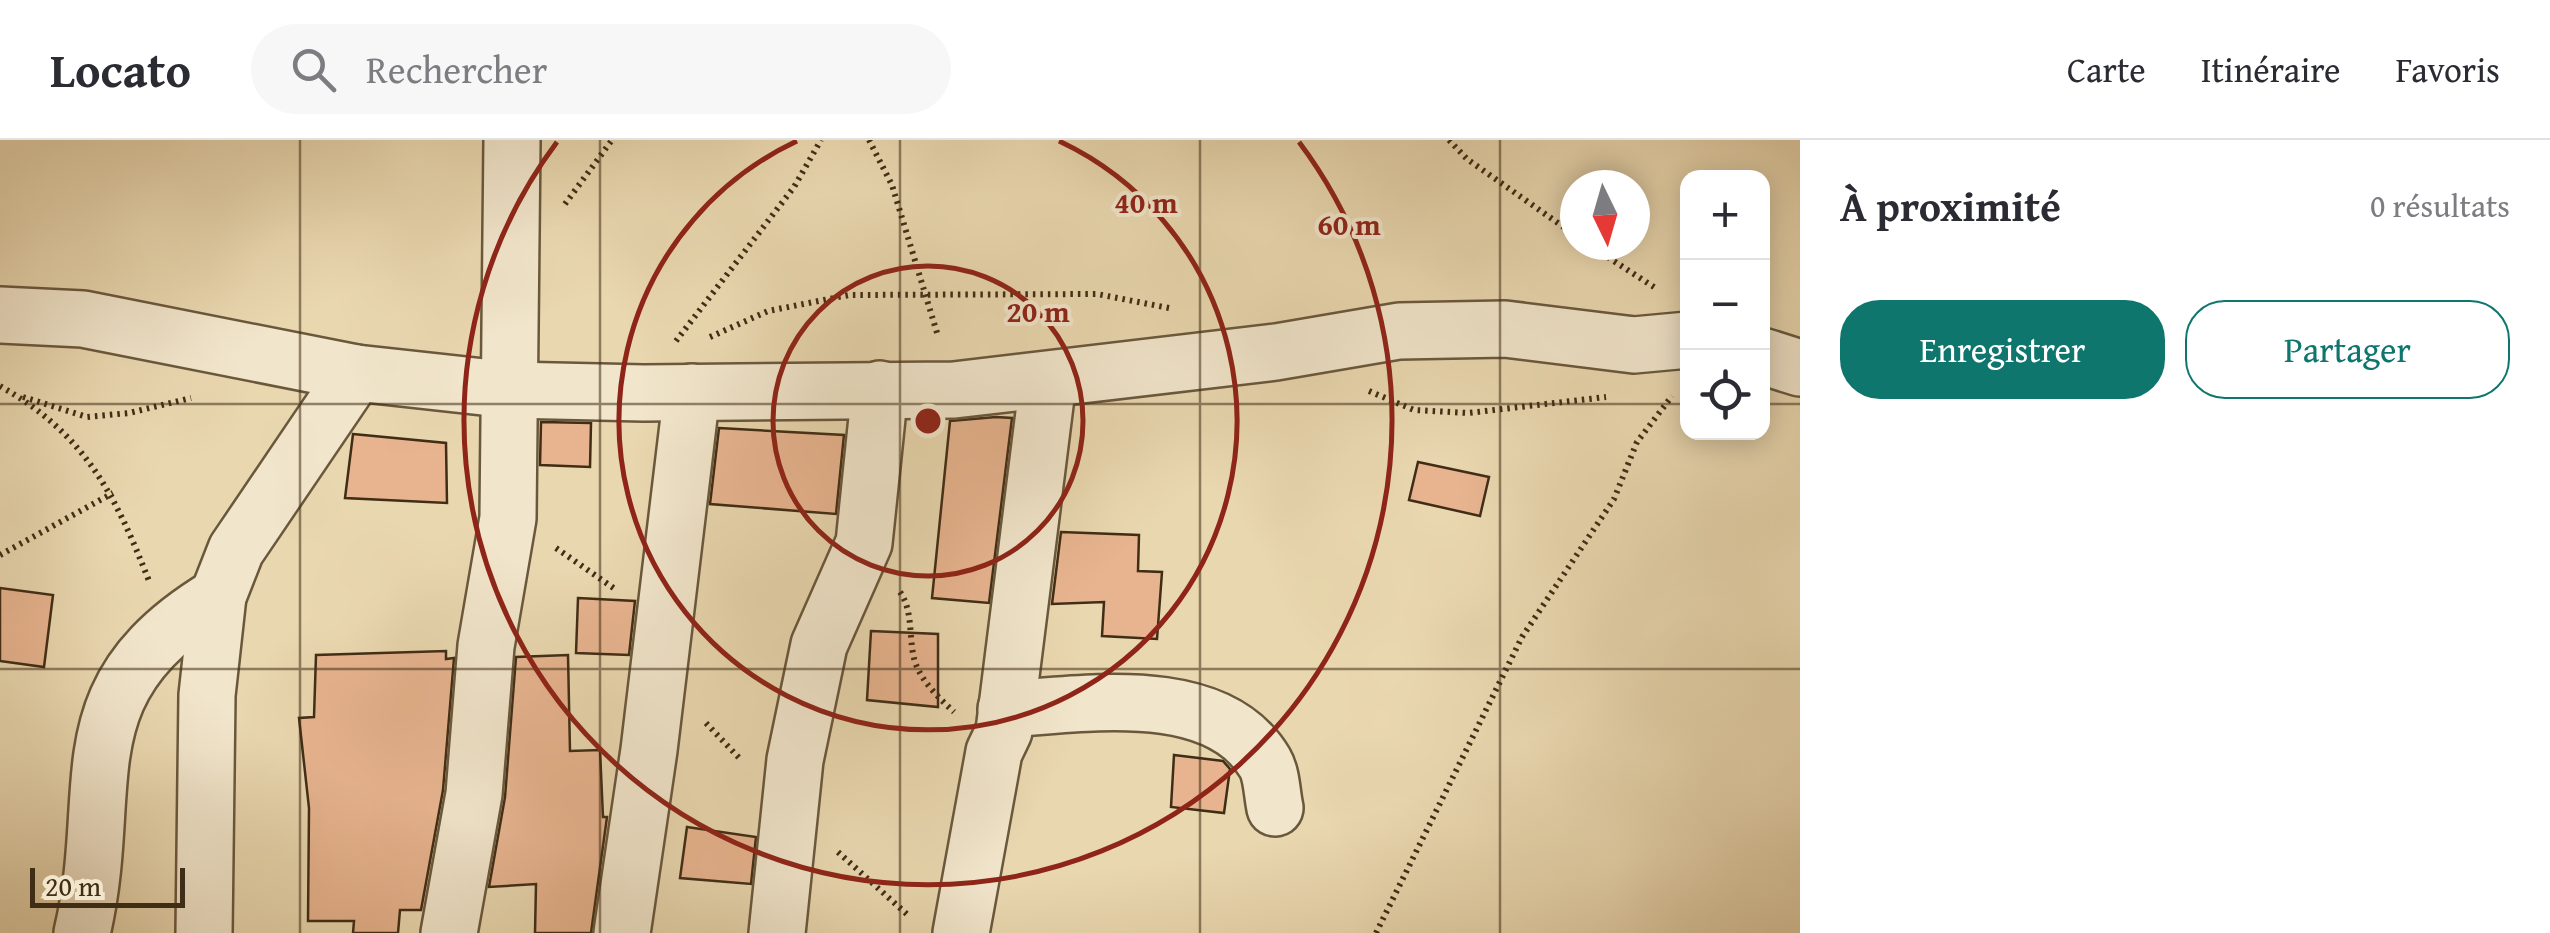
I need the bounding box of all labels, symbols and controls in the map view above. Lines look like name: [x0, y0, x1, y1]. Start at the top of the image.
search box: [251, 24, 951, 114]
text: Locato: [50, 34, 191, 105]
text: Rechercher: [366, 41, 547, 97]
icon: search: [286, 42, 341, 97]
text: Carte: [2067, 44, 2146, 95]
text: Itinéraire: [2201, 44, 2341, 95]
text: Favoris: [2396, 44, 2500, 95]
north arrow: [1560, 170, 1650, 260]
map controls: [1680, 170, 1770, 440]
button: +: [1680, 170, 1770, 260]
text: À proximité: [1840, 175, 2061, 236]
text: 40 m: [1114, 180, 1178, 224]
text: 0 résultats: [2370, 182, 2510, 229]
text: 60 m: [1317, 202, 1381, 246]
button: −: [1680, 260, 1770, 350]
text: 20 m: [1006, 289, 1070, 333]
button: Enregistrer: [1840, 300, 2165, 399]
button: Partager: [2185, 300, 2510, 399]
button: locate: [1680, 350, 1770, 440]
centre of rings: [910, 403, 946, 439]
scale bar: [30, 863, 185, 908]
text: 20 m: [45, 865, 101, 906]

